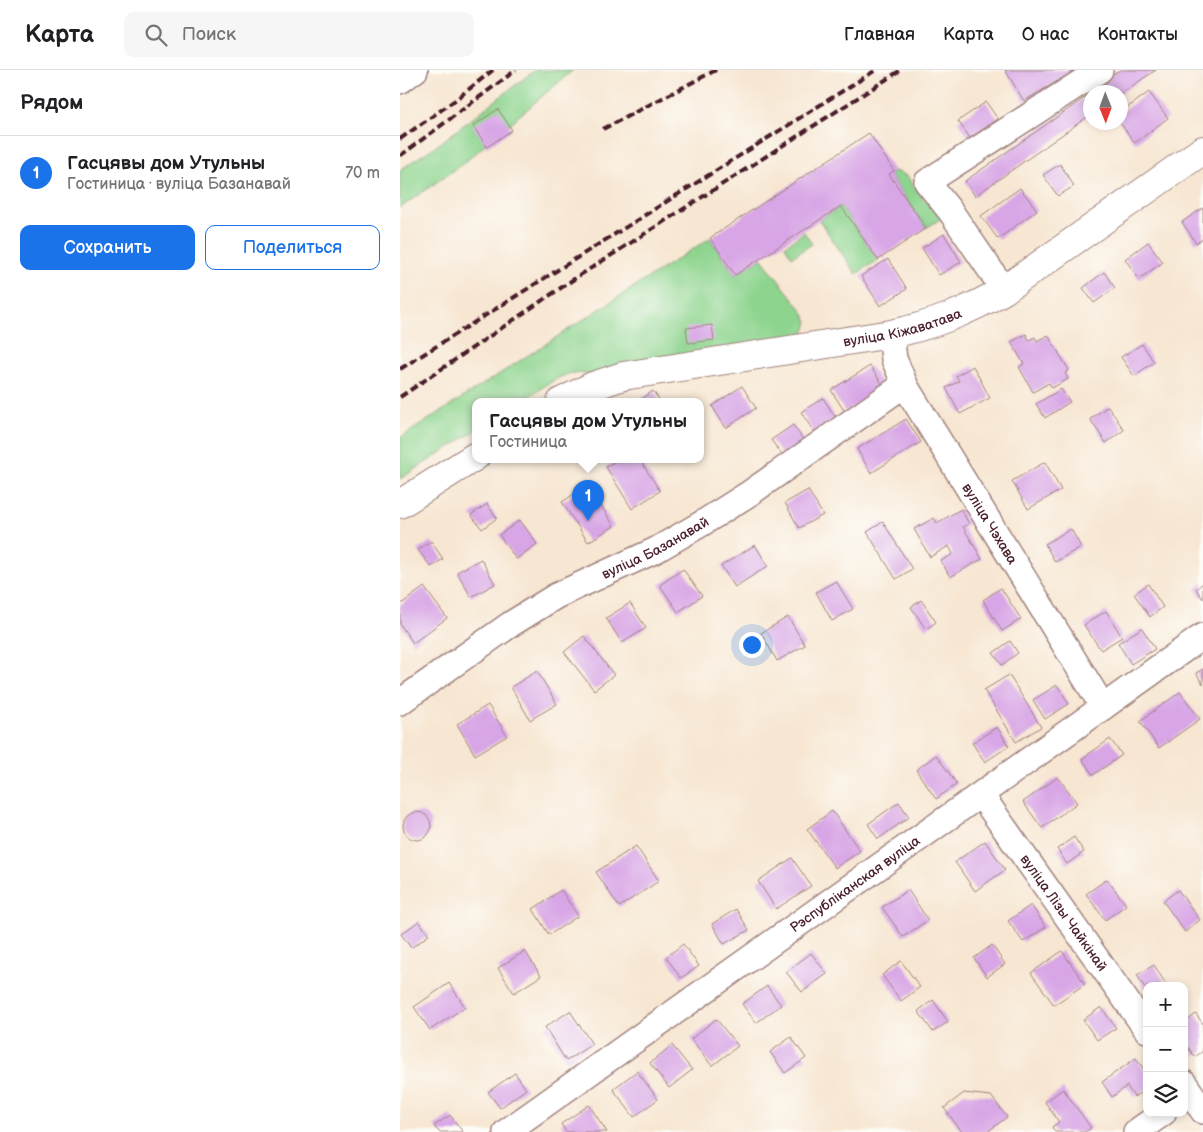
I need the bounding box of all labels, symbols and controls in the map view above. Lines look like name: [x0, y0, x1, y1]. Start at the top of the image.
search box: [124, 12, 474, 57]
text: Карта: [25, 20, 94, 49]
icon: search: [142, 21, 170, 49]
text: Поиск: [182, 23, 236, 46]
text: Главная: [844, 24, 915, 45]
text: Карта: [943, 24, 994, 45]
text: О нас: [1022, 24, 1069, 45]
text: Контакты: [1097, 24, 1178, 45]
north arrow: [1083, 85, 1128, 130]
text: Рядом: [20, 90, 83, 115]
text: Гасцявы дом Утульны: [67, 152, 265, 175]
text: 1: [33, 164, 39, 183]
text: 70 m: [345, 164, 380, 183]
text: Гостиница · вуліца Базанавай: [67, 175, 291, 194]
button: Сохранить: [20, 225, 195, 270]
button: Поделиться: [205, 225, 380, 270]
street label: вуліца Кіжаватава: [842, 304, 965, 350]
popup: [472, 398, 704, 463]
text: Гасцявы дом Утульны: [489, 410, 687, 433]
text: Гостиница: [489, 433, 567, 452]
pin: 1: [572, 480, 604, 521]
street label: вуліца Чэхава: [959, 480, 1022, 568]
street label: вуліца Базанавай: [599, 513, 712, 582]
your location: [739, 632, 765, 658]
street label: Рэспубліканская вуліца: [786, 831, 924, 936]
street label: вуліца Лізы Чайкінай: [1017, 851, 1111, 974]
map controls: [1143, 982, 1188, 1117]
button: +: [1143, 982, 1188, 1027]
button: −: [1143, 1027, 1188, 1072]
button: layers: [1143, 1072, 1188, 1117]

